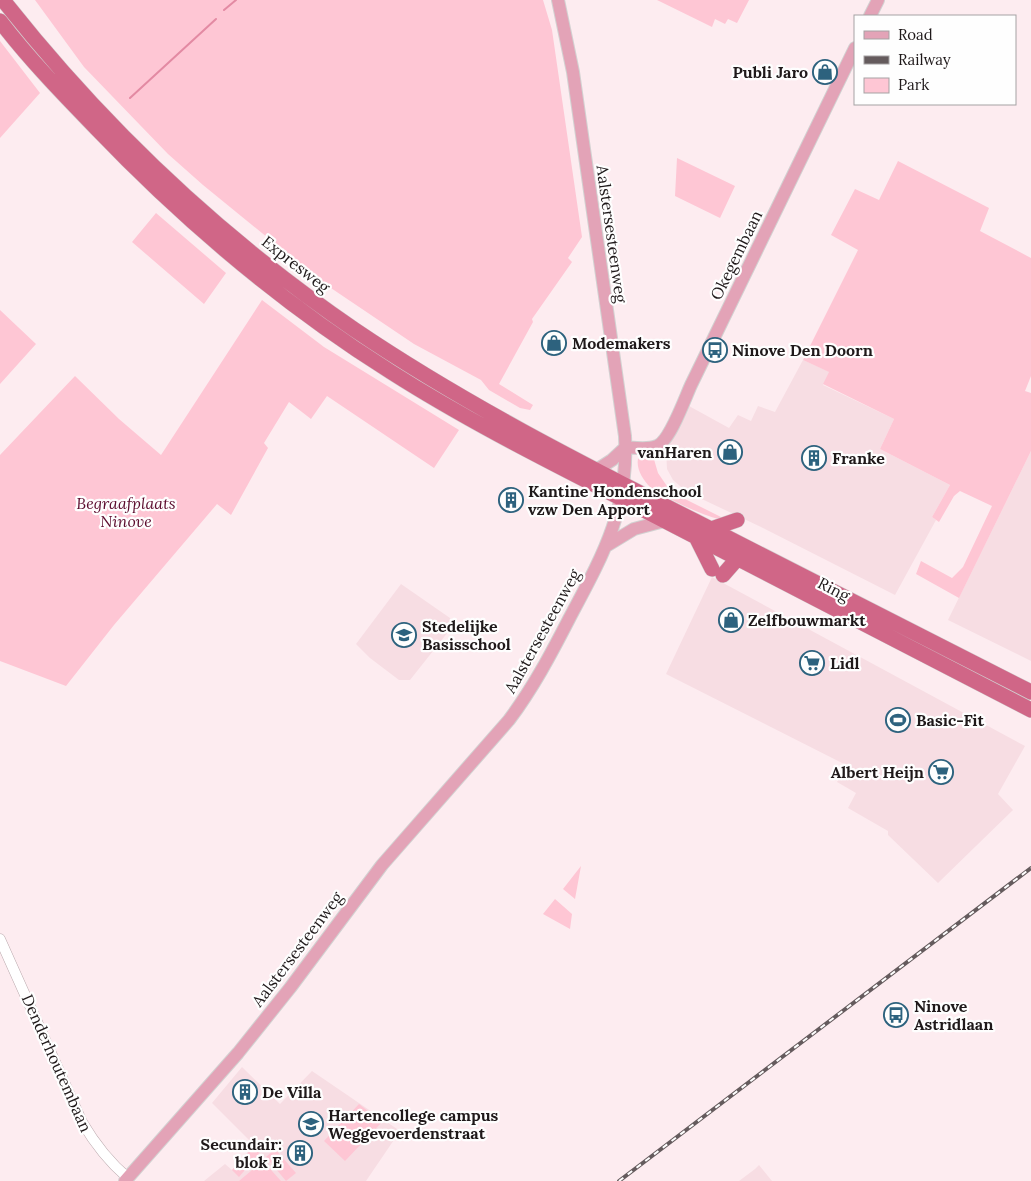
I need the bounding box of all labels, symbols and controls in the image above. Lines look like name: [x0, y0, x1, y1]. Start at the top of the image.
legend: [854, 15, 1016, 105]
text: Road: [898, 25, 933, 44]
text: Railway: [898, 50, 951, 69]
shop icon: Publi Jaro: [812, 59, 838, 85]
place label: Publi Jaro: [733, 62, 808, 82]
text: Park: [898, 75, 929, 94]
street label: Aalstersesteenweg: [592, 163, 632, 305]
street label: Okegembaan: [706, 207, 766, 303]
street label: Expresweg: [258, 231, 335, 298]
shop icon: Modemakers: [541, 330, 567, 356]
place label: Modemakers: [572, 333, 671, 353]
bus stop icon: Ninove Den Doorn: [702, 337, 728, 363]
place label: Ninove Den Doorn: [732, 340, 873, 360]
shop icon: vanHaren: [717, 439, 743, 465]
place label: vanHaren: [637, 442, 712, 462]
building icon: Franke: [801, 445, 827, 471]
place label: Franke: [832, 448, 885, 468]
place label: Kantine Hondenschool vzw Den Apport: [528, 481, 702, 519]
building icon: Kantine Hondenschool vzw Den Apport: [498, 487, 524, 513]
park label: Begraafplaats Ninove: [76, 493, 176, 531]
street label: Aalstersesteenweg: [499, 564, 585, 697]
street label: Ring: [815, 573, 854, 606]
shop icon: Zelfbouwmarkt: [718, 607, 744, 633]
place label: Zelfbouwmarkt: [748, 610, 866, 630]
place label: Stedelijke Basisschool: [422, 616, 511, 654]
school or university icon: Stedelijke Basisschool: [391, 622, 417, 648]
supermarket icon: Lidl: [799, 650, 825, 676]
place label: Lidl: [830, 653, 859, 673]
sports icon: Basic-Fit: [885, 707, 911, 733]
place label: Basic-Fit: [916, 710, 985, 730]
supermarket icon: Albert Heijn: [928, 759, 954, 785]
place label: Albert Heijn: [831, 762, 924, 782]
street label: Aalstersesteenweg: [247, 887, 347, 1011]
street label: Denderhoutembaan: [18, 991, 96, 1135]
place label: Ninove Astridlaan: [914, 996, 993, 1034]
bus stop icon: Ninove Astridlaan: [883, 1002, 909, 1028]
building icon: De Villa: [232, 1079, 258, 1105]
place label: De Villa: [262, 1082, 322, 1102]
place label: Hartencollege campus Weggevoerdenstraat: [328, 1105, 499, 1143]
school or university icon: Hartencollege campus Weggevoerdenstraat: [298, 1111, 324, 1137]
place label: Secundair: blok E: [201, 1134, 282, 1172]
building icon: Secundair: blok E: [287, 1140, 313, 1166]

